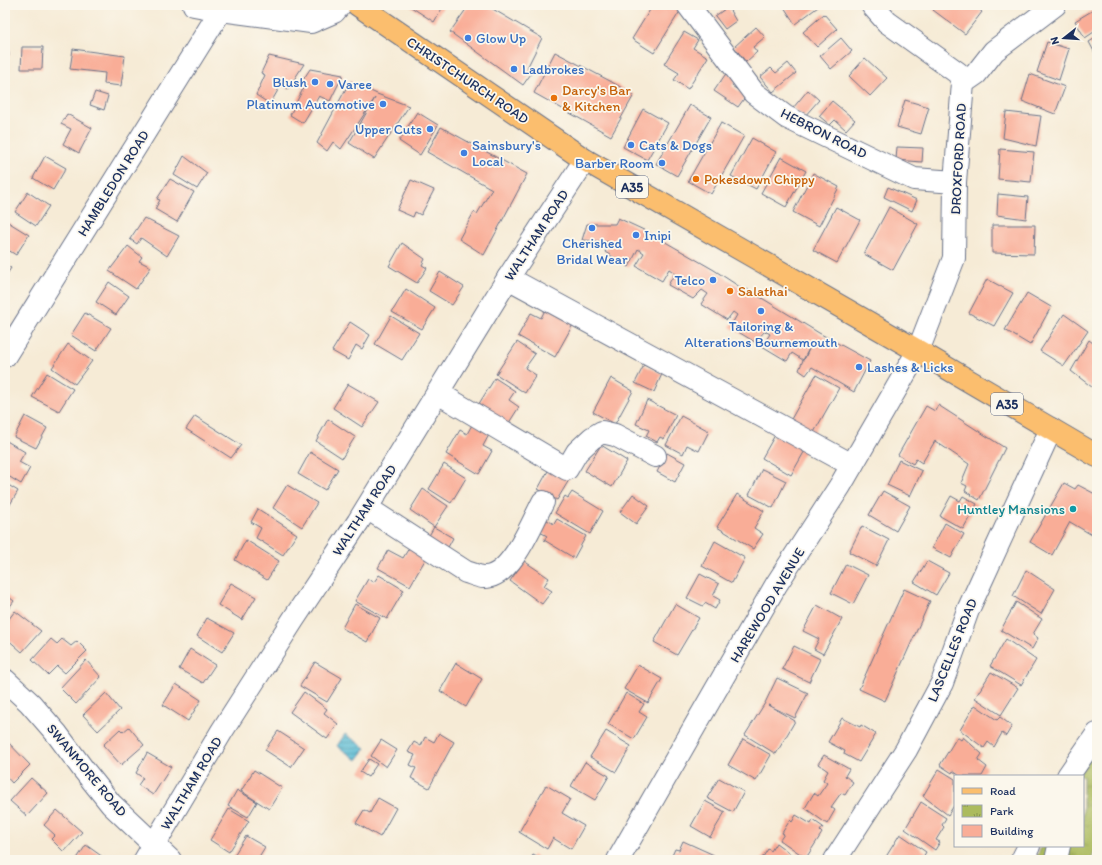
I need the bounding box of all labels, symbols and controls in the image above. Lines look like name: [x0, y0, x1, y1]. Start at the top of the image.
north arrow: [1044, 18, 1084, 58]
place label: Glow Up: [476, 30, 526, 47]
street label: CHRISTCHURCH ROAD: [403, 33, 532, 128]
marker: Glow Up: [463, 33, 473, 43]
text: N: [1048, 35, 1062, 46]
place label: Ladbrokes: [522, 61, 584, 78]
marker: Ladbrokes: [509, 64, 519, 74]
place label: Blush: [273, 74, 308, 91]
place label: Varee: [338, 76, 372, 93]
marker: Blush: [310, 77, 320, 87]
marker: Varee: [325, 79, 335, 89]
place label: Darcy's Bar & Kitchen: [562, 82, 631, 115]
marker: Darcy's Bar & Kitchen: [549, 93, 559, 103]
place label: Platinum Automotive: [246, 96, 375, 113]
marker: Platinum Automotive: [378, 99, 388, 109]
street label: DROXFORD ROAD: [947, 103, 970, 215]
street label: HEBRON ROAD: [778, 104, 870, 162]
place label: Upper Cuts: [355, 121, 422, 138]
marker: Upper Cuts: [425, 124, 435, 134]
street label: HAMBLEDON ROAD: [74, 127, 153, 240]
place label: Sainsbury's Local: [472, 137, 541, 170]
place label: Cats & Dogs: [639, 137, 712, 154]
marker: Cats & Dogs: [626, 140, 636, 150]
marker: Sainsbury's Local: [459, 148, 469, 158]
place label: Barber Room: [575, 155, 654, 172]
marker: Barber Room: [657, 158, 667, 168]
place label: Pokesdown Chippy: [704, 171, 815, 188]
marker: Pokesdown Chippy: [691, 174, 701, 184]
road number: A35: [616, 176, 648, 198]
street label: WALTHAM ROAD: [500, 186, 572, 284]
marker: Cherished Bridal Wear: [587, 223, 597, 233]
place label: Inipi: [644, 227, 671, 244]
marker: Inipi: [631, 230, 641, 240]
place label: Cherished Bridal Wear: [556, 235, 628, 268]
place label: Telco: [674, 272, 705, 289]
marker: Telco: [708, 275, 718, 285]
place label: Salathai: [738, 283, 788, 300]
marker: Salathai: [725, 286, 735, 296]
marker: Tailoring & Alterations Bournemouth: [756, 306, 766, 316]
place label: Tailoring & Alterations Bournemouth: [685, 318, 837, 351]
place label: Lashes & Licks: [867, 359, 954, 376]
marker: Lashes & Licks: [854, 362, 864, 372]
road number: A35: [991, 393, 1023, 415]
street label: WALTHAM ROAD: [328, 461, 400, 559]
place label: Huntley Mansions: [957, 501, 1065, 518]
marker: Huntley Mansions: [1068, 504, 1078, 514]
street label: HAREWOOD AVENUE: [726, 545, 809, 666]
street label: LASCELLES ROAD: [924, 596, 981, 704]
street label: SWANMORE ROAD: [43, 720, 130, 820]
street label: WALTHAM ROAD: [157, 734, 226, 833]
legend: [954, 775, 1084, 847]
text: Road: [990, 784, 1016, 798]
text: Park: [990, 804, 1014, 818]
text: Building: [990, 824, 1034, 838]

